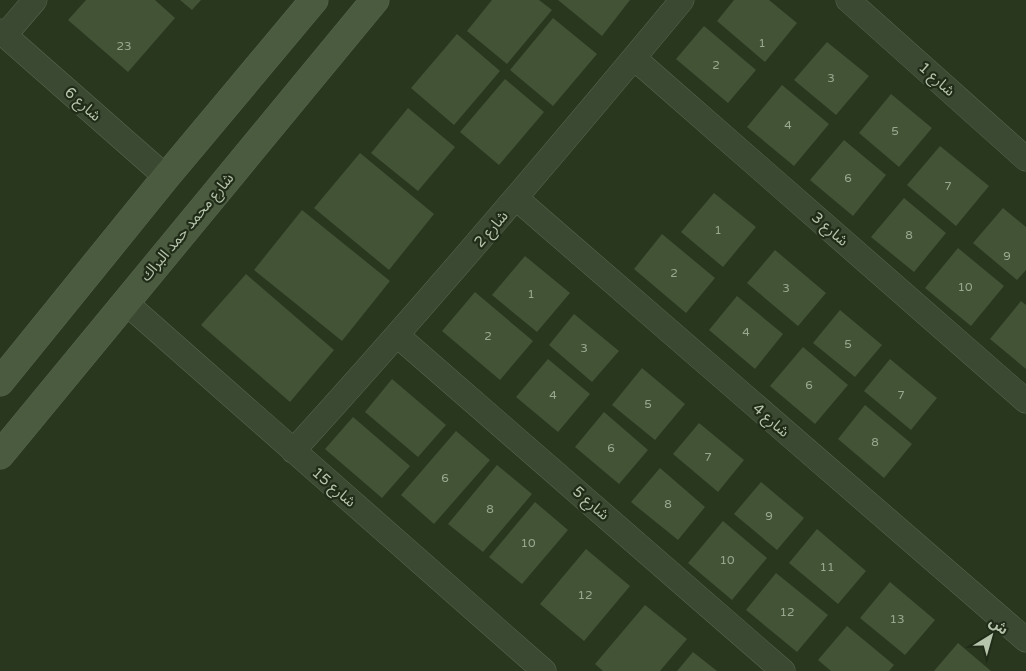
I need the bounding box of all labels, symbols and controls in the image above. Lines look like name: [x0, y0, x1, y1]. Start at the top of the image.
house number: 1: [758, 36, 766, 50]
house number: 23: [116, 39, 132, 53]
house number: 2: [712, 58, 720, 72]
street label: شارع 1: [913, 58, 959, 102]
house number: 3: [827, 71, 835, 85]
street label: شارع 6: [59, 83, 105, 127]
house number: 4: [784, 118, 792, 132]
house number: 5: [891, 124, 899, 138]
street label: شارع محمد حمد البراك: [137, 169, 240, 287]
house number: 6: [844, 171, 852, 185]
house number: 7: [944, 179, 952, 193]
street label: شارع 2: [470, 207, 514, 253]
street label: شارع 3: [806, 208, 852, 252]
house number: 1: [714, 223, 722, 237]
house number: 8: [905, 228, 913, 242]
house number: 9: [1003, 249, 1011, 263]
house number: 2: [670, 266, 678, 280]
house number: 10: [957, 280, 973, 294]
house number: 3: [782, 281, 790, 295]
house number: 1: [527, 287, 535, 301]
house number: 4: [742, 325, 750, 339]
house number: 2: [484, 329, 492, 343]
house number: 5: [844, 337, 852, 351]
house number: 3: [580, 341, 588, 355]
house number: 6: [805, 378, 813, 392]
house number: 4: [549, 388, 557, 402]
house number: 7: [897, 388, 905, 402]
house number: 5: [644, 397, 652, 411]
street label: شارع 4: [747, 399, 793, 443]
house number: 8: [871, 435, 879, 449]
house number: 6: [607, 441, 615, 455]
house number: 7: [704, 450, 712, 464]
street label: شارع 15: [307, 463, 360, 513]
house number: 6: [441, 471, 449, 485]
street label: شارع 5: [567, 482, 613, 526]
house number: 8: [664, 497, 672, 511]
house number: 8: [486, 502, 494, 516]
house number: 9: [765, 509, 773, 523]
house number: 10: [520, 536, 536, 550]
house number: 10: [719, 553, 735, 567]
house number: 11: [819, 560, 835, 574]
house number: 12: [577, 588, 593, 602]
house number: 12: [779, 605, 795, 619]
north arrow: [966, 611, 1016, 661]
house number: 13: [889, 612, 905, 626]
text: ش: [986, 613, 1011, 639]

